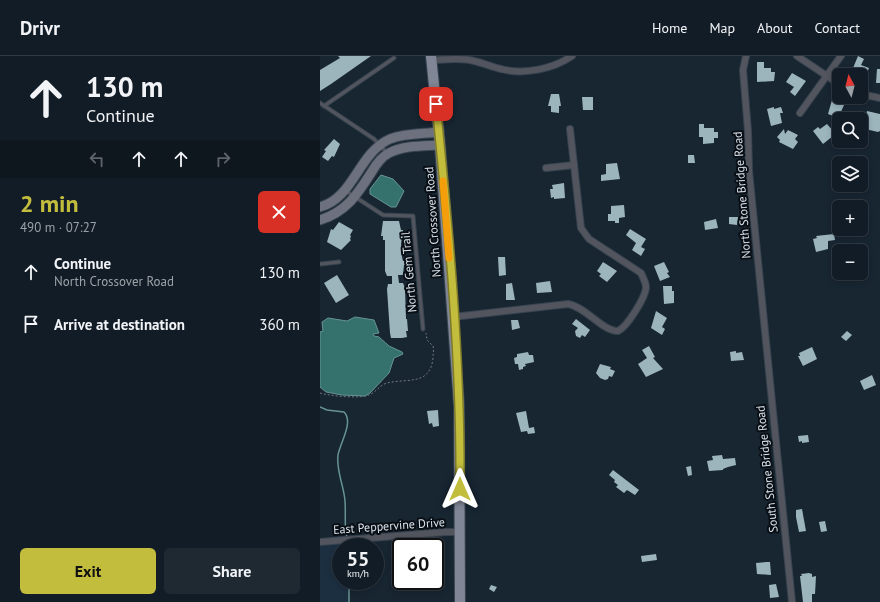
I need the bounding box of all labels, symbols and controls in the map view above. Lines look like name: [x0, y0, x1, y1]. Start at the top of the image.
text: Drivr: [20, 16, 60, 40]
text: Home: [652, 19, 687, 37]
text: Map: [709, 19, 735, 37]
text: About: [757, 19, 793, 37]
text: Contact: [815, 19, 860, 37]
text: 130 m: [86, 68, 163, 105]
north arrow: [832, 68, 868, 104]
map controls: [832, 68, 868, 280]
icon: ahead: [20, 72, 72, 124]
pin: [419, 87, 453, 121]
icon: arrive: [425, 93, 447, 115]
text: Continue: [86, 104, 155, 127]
button: search: [832, 112, 868, 148]
street label: North Stone Bridge Road: [730, 131, 753, 259]
icon: left: [86, 148, 108, 170]
icon: ahead: [128, 148, 150, 170]
icon: ahead: [170, 148, 192, 170]
icon: right: [212, 148, 234, 170]
button: layers: [832, 156, 868, 192]
street label: North Crossover Road: [421, 166, 444, 278]
text: 2 min: [20, 188, 79, 219]
button: close: [258, 191, 300, 233]
button: +: [832, 200, 868, 236]
text: 490 m · 07:27: [20, 219, 97, 236]
street label: North Gem Trail: [397, 231, 420, 313]
button: −: [832, 244, 868, 280]
text: Continue: [54, 254, 111, 273]
icon: ahead: [20, 261, 42, 283]
text: 130 m: [259, 263, 300, 282]
text: North Crossover Road: [54, 273, 174, 290]
icon: arrive: [20, 313, 42, 335]
text: Arrive at destination: [54, 315, 185, 334]
text: 360 m: [259, 315, 300, 334]
street label: South Stone Bridge Road: [752, 405, 781, 533]
position arrow: [439, 468, 481, 510]
street label: East Peppervine Drive: [333, 514, 445, 537]
speed limit sign: 60: [392, 538, 444, 590]
text: 55: [347, 546, 369, 572]
button: Exit: [20, 548, 156, 594]
button: Share: [164, 548, 300, 594]
text: km/h: [347, 567, 369, 580]

